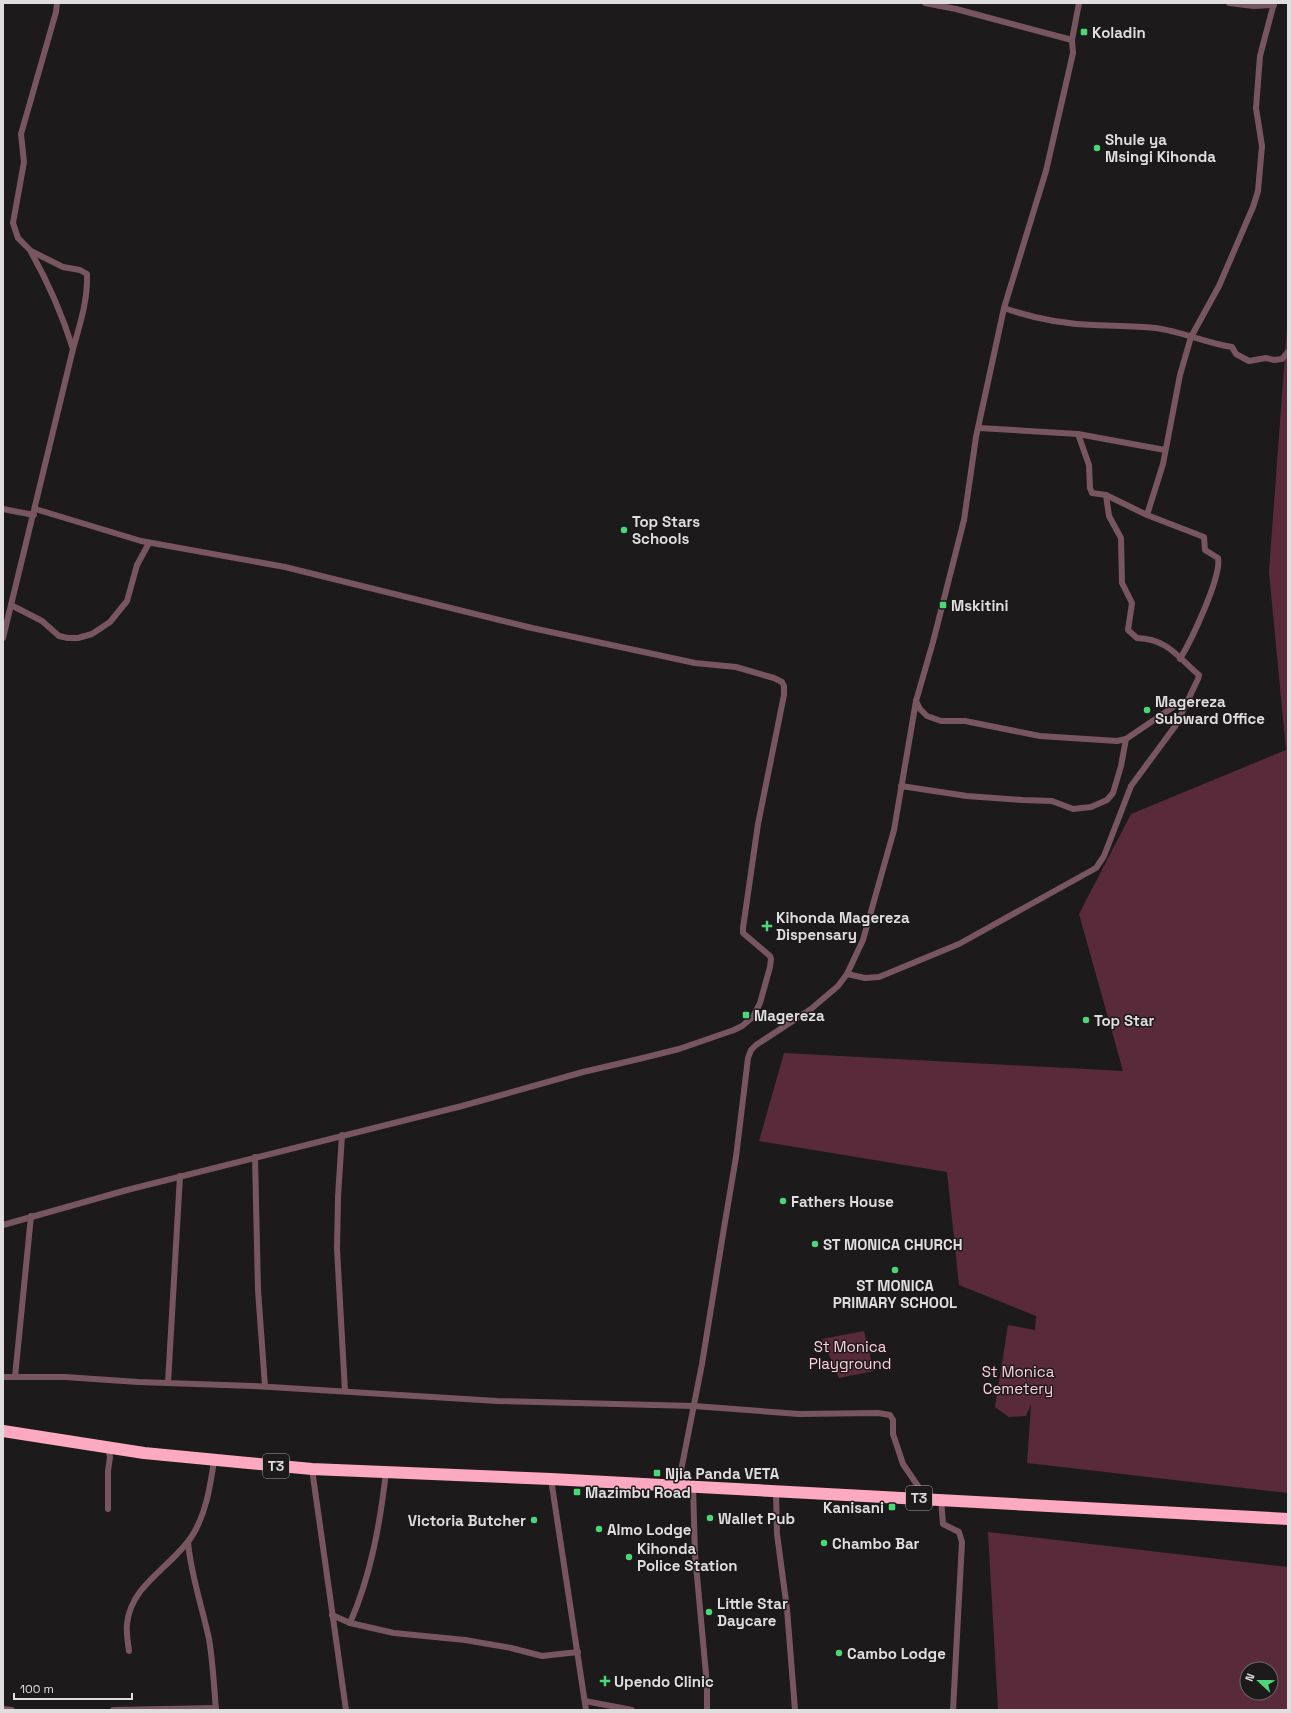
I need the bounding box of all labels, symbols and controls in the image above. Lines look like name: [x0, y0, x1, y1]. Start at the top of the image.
place label: Koladin: [1092, 23, 1146, 42]
marker: Koladin: [1079, 27, 1089, 37]
place label: Shule ya Msingi Kihonda: [1105, 130, 1216, 166]
marker: Shule ya Msingi Kihonda: [1092, 143, 1102, 153]
place label: Top Stars Schools: [632, 512, 700, 548]
marker: Top Stars Schools: [619, 525, 629, 535]
place label: Mskitini: [951, 596, 1009, 615]
marker: Mskitini: [938, 600, 948, 610]
place label: Magereza Subward Office: [1155, 692, 1265, 728]
marker: Magereza Subward Office: [1142, 705, 1152, 715]
place label: Kihonda Magereza Dispensary: [776, 908, 910, 944]
marker: Kihonda Magereza Dispensary: [761, 920, 773, 932]
place label: Magereza: [754, 1006, 825, 1025]
marker: Magereza: [741, 1010, 751, 1020]
place label: Top Star: [1094, 1011, 1155, 1030]
marker: Top Star: [1081, 1015, 1091, 1025]
place label: Fathers House: [791, 1192, 894, 1211]
marker: Fathers House: [778, 1196, 788, 1206]
place label: ST MONICA CHURCH: [823, 1235, 963, 1254]
marker: ST MONICA CHURCH: [810, 1239, 820, 1249]
marker: ST MONICA PRIMARY SCHOOL: [890, 1265, 900, 1275]
place label: ST MONICA PRIMARY SCHOOL: [833, 1276, 957, 1312]
park label: St Monica Playground: [809, 1337, 891, 1373]
park label: St Monica Cemetery: [982, 1362, 1055, 1398]
road number: T3: [263, 1454, 289, 1478]
place label: Njia Panda VETA: [665, 1464, 780, 1483]
marker: Njia Panda VETA: [652, 1468, 662, 1478]
place label: Mazimbu Road: [585, 1483, 691, 1502]
road number: T3: [906, 1486, 932, 1510]
marker: Mazimbu Road: [572, 1487, 582, 1497]
place label: Kanisani: [823, 1498, 884, 1517]
marker: Kanisani: [887, 1502, 897, 1512]
place label: Wallet Pub: [718, 1509, 795, 1528]
place label: Victoria Butcher: [408, 1511, 526, 1530]
marker: Wallet Pub: [705, 1513, 715, 1523]
marker: Victoria Butcher: [529, 1515, 539, 1525]
place label: Almo Lodge: [607, 1520, 692, 1539]
marker: Almo Lodge: [594, 1524, 604, 1534]
place label: Chambo Bar: [832, 1534, 920, 1553]
marker: Chambo Bar: [819, 1538, 829, 1548]
place label: Kihonda Police Station: [637, 1539, 738, 1575]
marker: Kihonda Police Station: [624, 1552, 634, 1562]
place label: Little Star Daycare: [717, 1594, 788, 1630]
marker: Little Star Daycare: [704, 1607, 714, 1617]
place label: Cambo Lodge: [847, 1644, 946, 1663]
marker: Cambo Lodge: [834, 1648, 844, 1658]
north arrow: [1239, 1661, 1279, 1701]
text: N: [1242, 1671, 1258, 1683]
place label: Upendo Clinic: [614, 1672, 714, 1691]
scale bar: [14, 1675, 132, 1701]
marker: Upendo Clinic: [599, 1675, 611, 1687]
text: 100 m: [20, 1681, 54, 1697]

